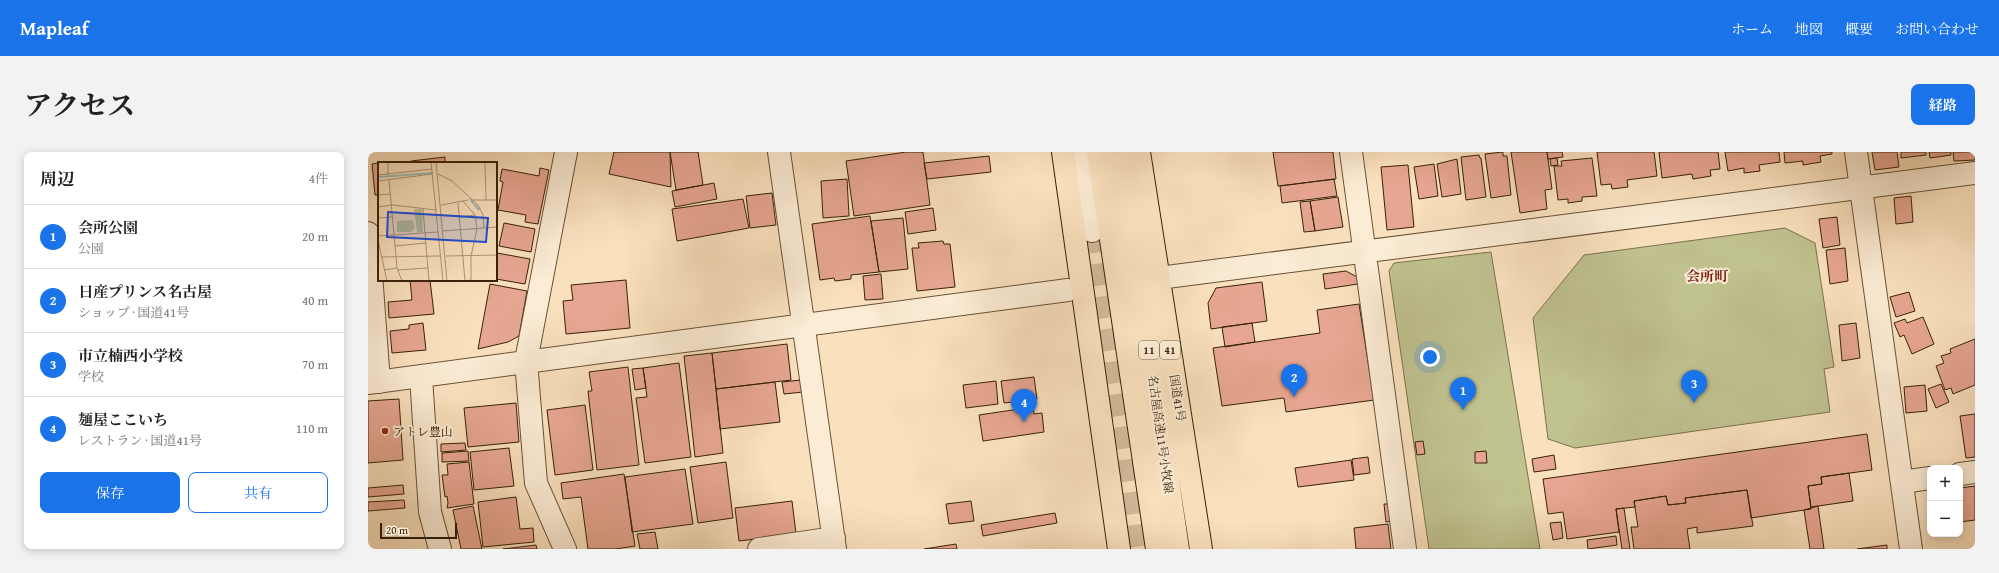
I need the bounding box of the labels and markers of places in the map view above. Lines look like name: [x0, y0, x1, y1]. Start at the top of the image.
pin: 2: [1281, 364, 1307, 397]
pin: 3: [1681, 370, 1707, 403]
pin: 1: [1450, 377, 1476, 410]
pin: 4: [1011, 389, 1037, 422]
place label: アトレ豊山: [393, 423, 453, 440]
marker: アトレ豊山: [380, 426, 390, 436]

